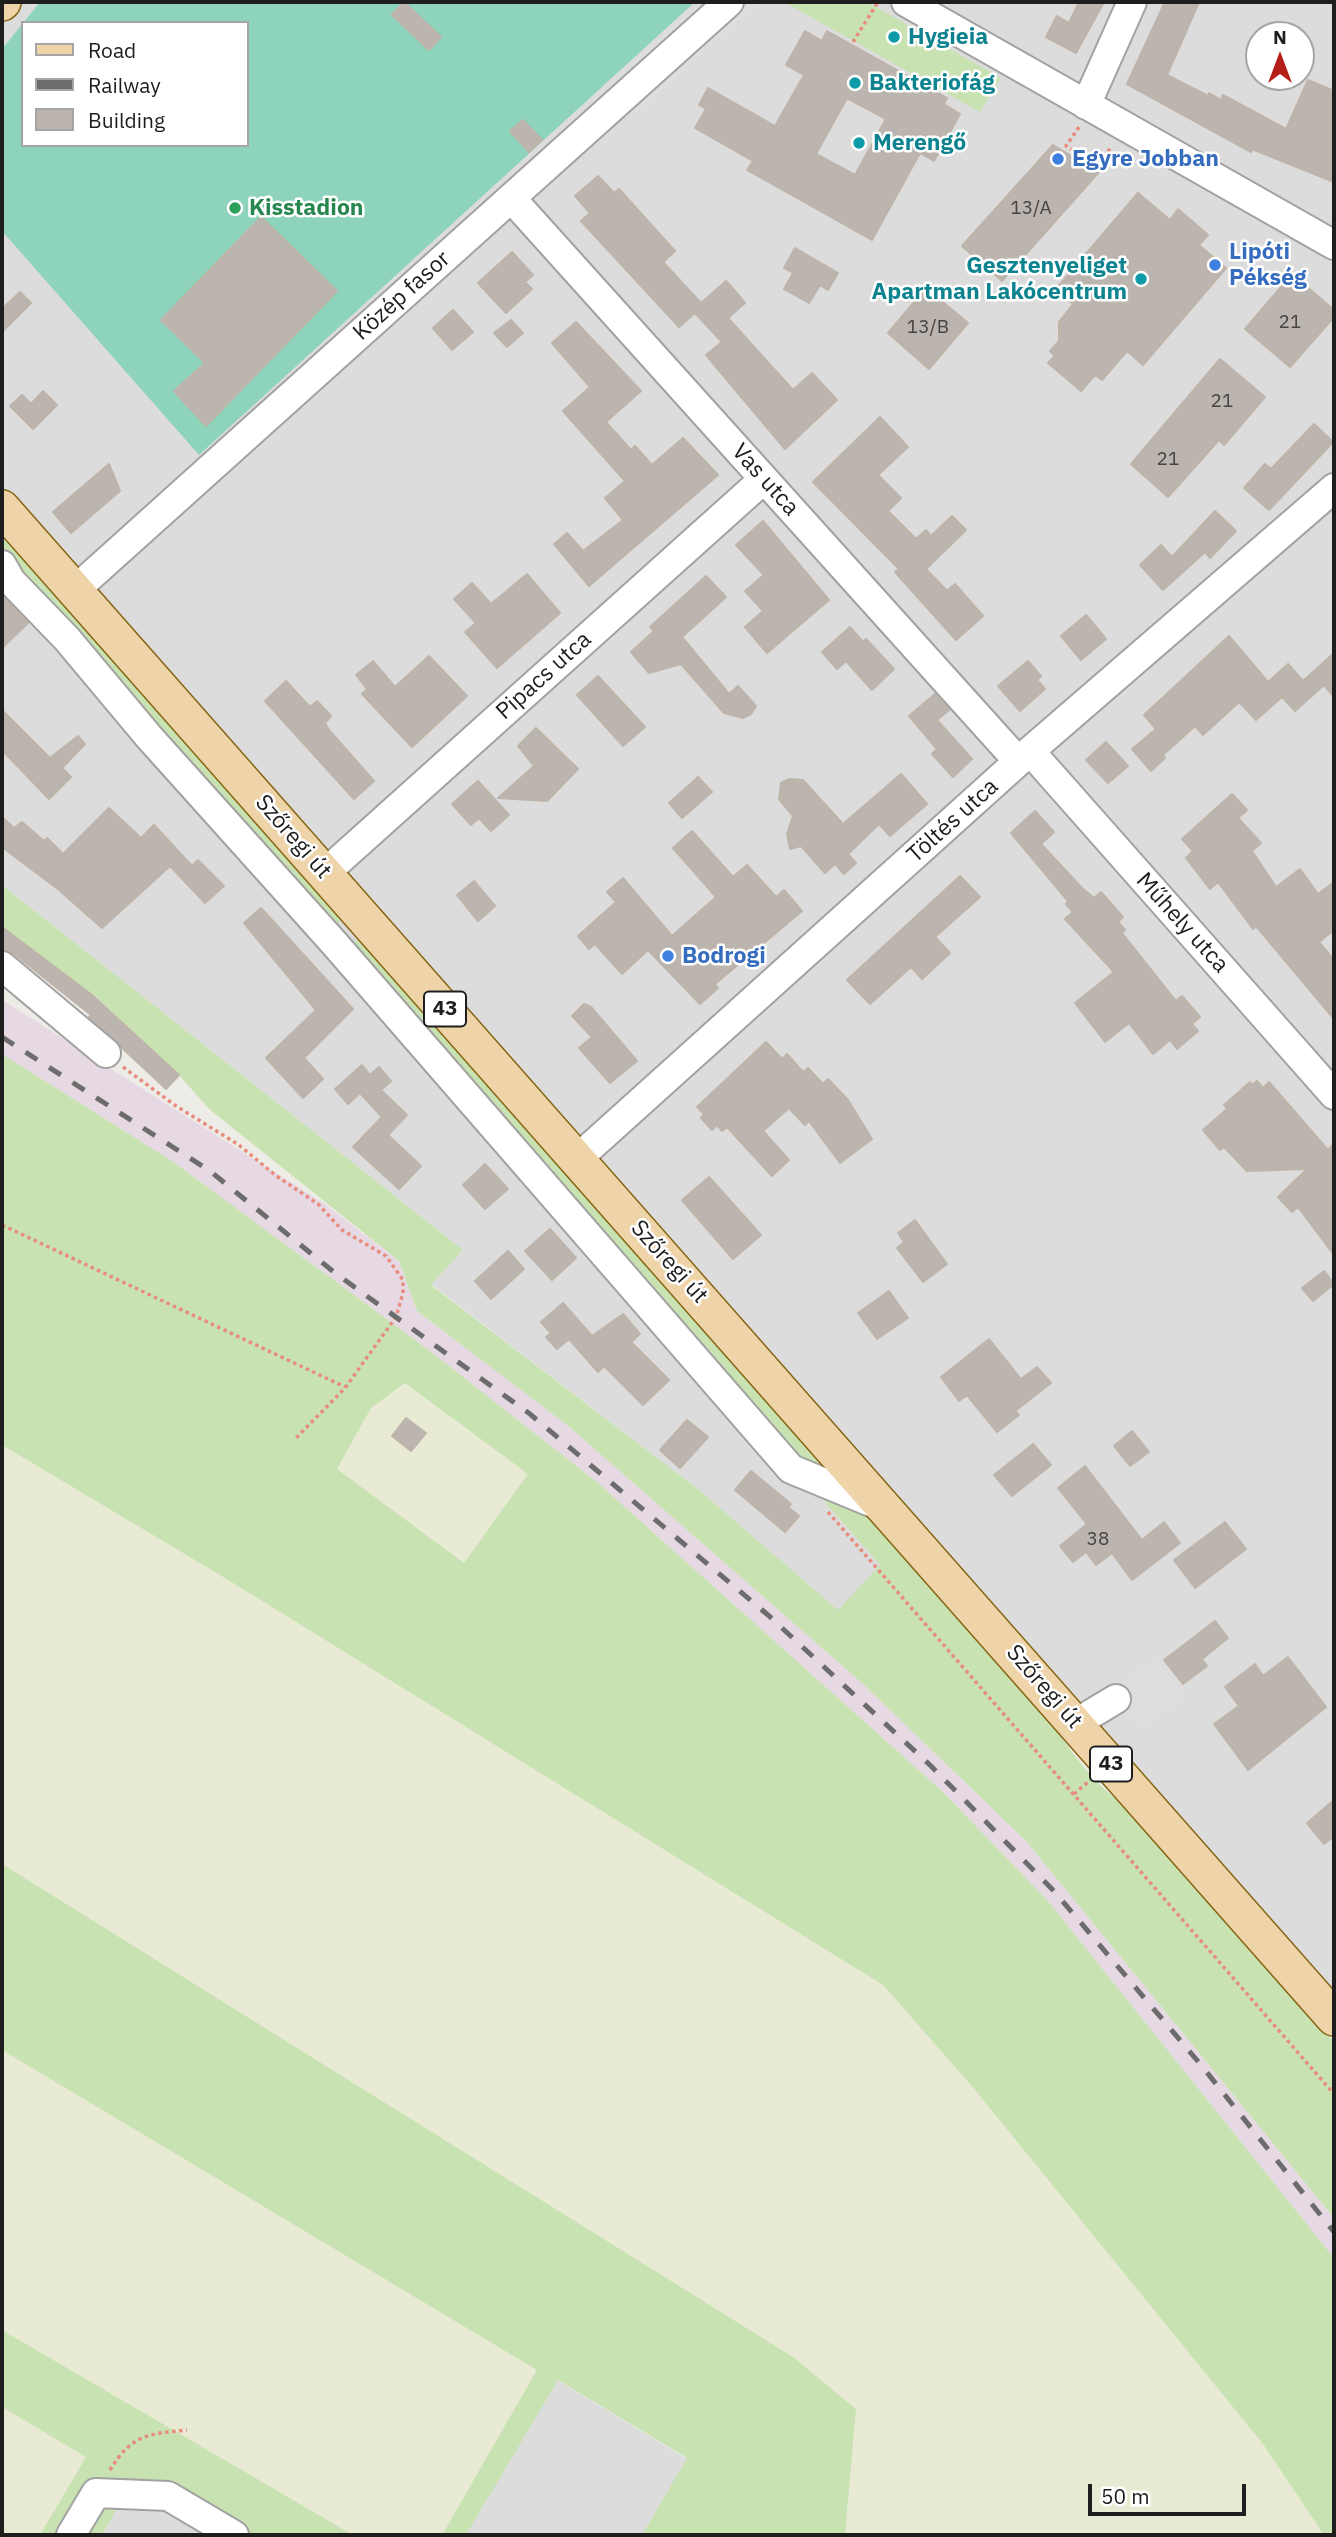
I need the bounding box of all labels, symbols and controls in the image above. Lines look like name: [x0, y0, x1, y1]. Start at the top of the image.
legend: [21, 21, 248, 147]
north arrow: [1245, 21, 1315, 91]
place label: Hygieia: [908, 23, 988, 51]
text: N: [1273, 25, 1287, 49]
marker: Hygieia: [886, 29, 902, 45]
text: Road: [88, 36, 136, 64]
place label: Bakteriofág: [869, 69, 995, 97]
text: Railway: [88, 71, 161, 99]
marker: Bakteriofág: [847, 75, 863, 91]
text: Building: [88, 106, 165, 134]
place label: Merengő: [873, 129, 966, 157]
marker: Merengő: [851, 135, 867, 151]
place label: Egyre Jobban: [1072, 145, 1219, 173]
marker: Egyre Jobban: [1050, 151, 1066, 167]
place label: Kisstadion: [249, 194, 364, 222]
house number: 13/A: [1010, 198, 1052, 220]
marker: Kisstadion: [227, 200, 243, 216]
place label: Lipóti Pékség: [1229, 238, 1307, 292]
street label: Közép fasor: [348, 245, 456, 347]
place label: Gesztenyeliget Apartman Lakócentrum: [871, 252, 1127, 306]
marker: Lipóti Pékség: [1207, 257, 1223, 273]
marker: Gesztenyeliget Apartman Lakócentrum: [1133, 271, 1149, 287]
house number: 21: [1279, 312, 1301, 334]
house number: 13/B: [907, 317, 949, 339]
house number: 21: [1211, 391, 1233, 413]
street label: Vas utca: [726, 438, 804, 522]
house number: 21: [1157, 449, 1179, 471]
street label: Pipacs utca: [491, 626, 597, 726]
street label: Töltés utca: [902, 773, 1004, 869]
street label: Szőregi út: [249, 789, 337, 885]
street label: Műhely utca: [1130, 867, 1234, 979]
place label: Bodrogi: [682, 942, 766, 970]
marker: Bodrogi: [660, 948, 676, 964]
road number: 43: [424, 992, 466, 1026]
street label: Szőregi út: [625, 1215, 713, 1309]
house number: 38: [1087, 1529, 1109, 1551]
street label: Szőregi út: [1000, 1639, 1088, 1735]
road number: 43: [1090, 1746, 1132, 1782]
scale bar: [1091, 2470, 1248, 2514]
text: 50 m: [1101, 2482, 1150, 2510]

